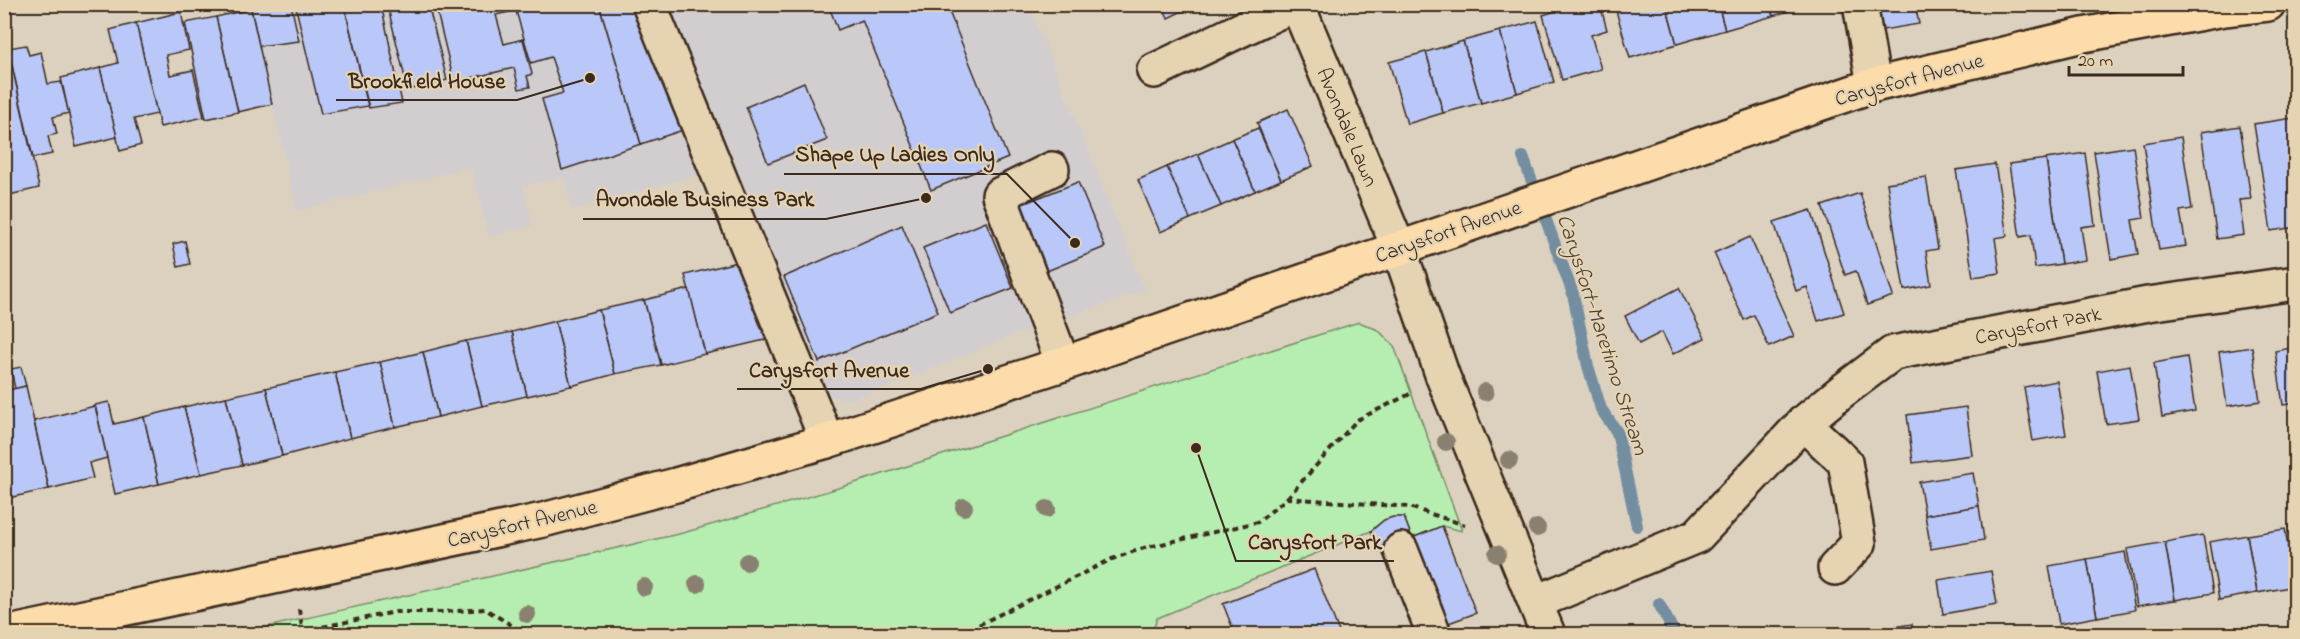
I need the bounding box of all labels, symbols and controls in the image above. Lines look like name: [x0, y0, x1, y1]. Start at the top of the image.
scale bar: [2069, 39, 2183, 77]
street label: Carysfort Avenue: [1832, 47, 1988, 117]
text: 20 m: [2078, 49, 2113, 75]
callout: Brookfield House: [336, 60, 517, 100]
street label: Avondale Lawn: [1308, 64, 1385, 192]
text: Brookfield House: [348, 67, 507, 99]
callout: Shape Up Ladies Only: [784, 134, 1007, 174]
text: Shape Up Ladies Only: [795, 140, 995, 173]
callout: Avondale Business Park: [583, 179, 826, 219]
text: Avondale Business Park: [596, 185, 816, 217]
street label: Carysfort Avenue: [1372, 194, 1527, 274]
water label: Carysfort-Maretimo Stream: [1547, 210, 1655, 460]
street label: Carysfort Park: [1973, 300, 2105, 356]
callout: Carysfort Avenue: [737, 349, 921, 389]
text: Carysfort Avenue: [749, 356, 910, 389]
street label: Carysfort Avenue: [445, 493, 601, 559]
callout: Carysfort Park: [1236, 521, 1394, 561]
text: Carysfort Park: [1248, 528, 1383, 561]

